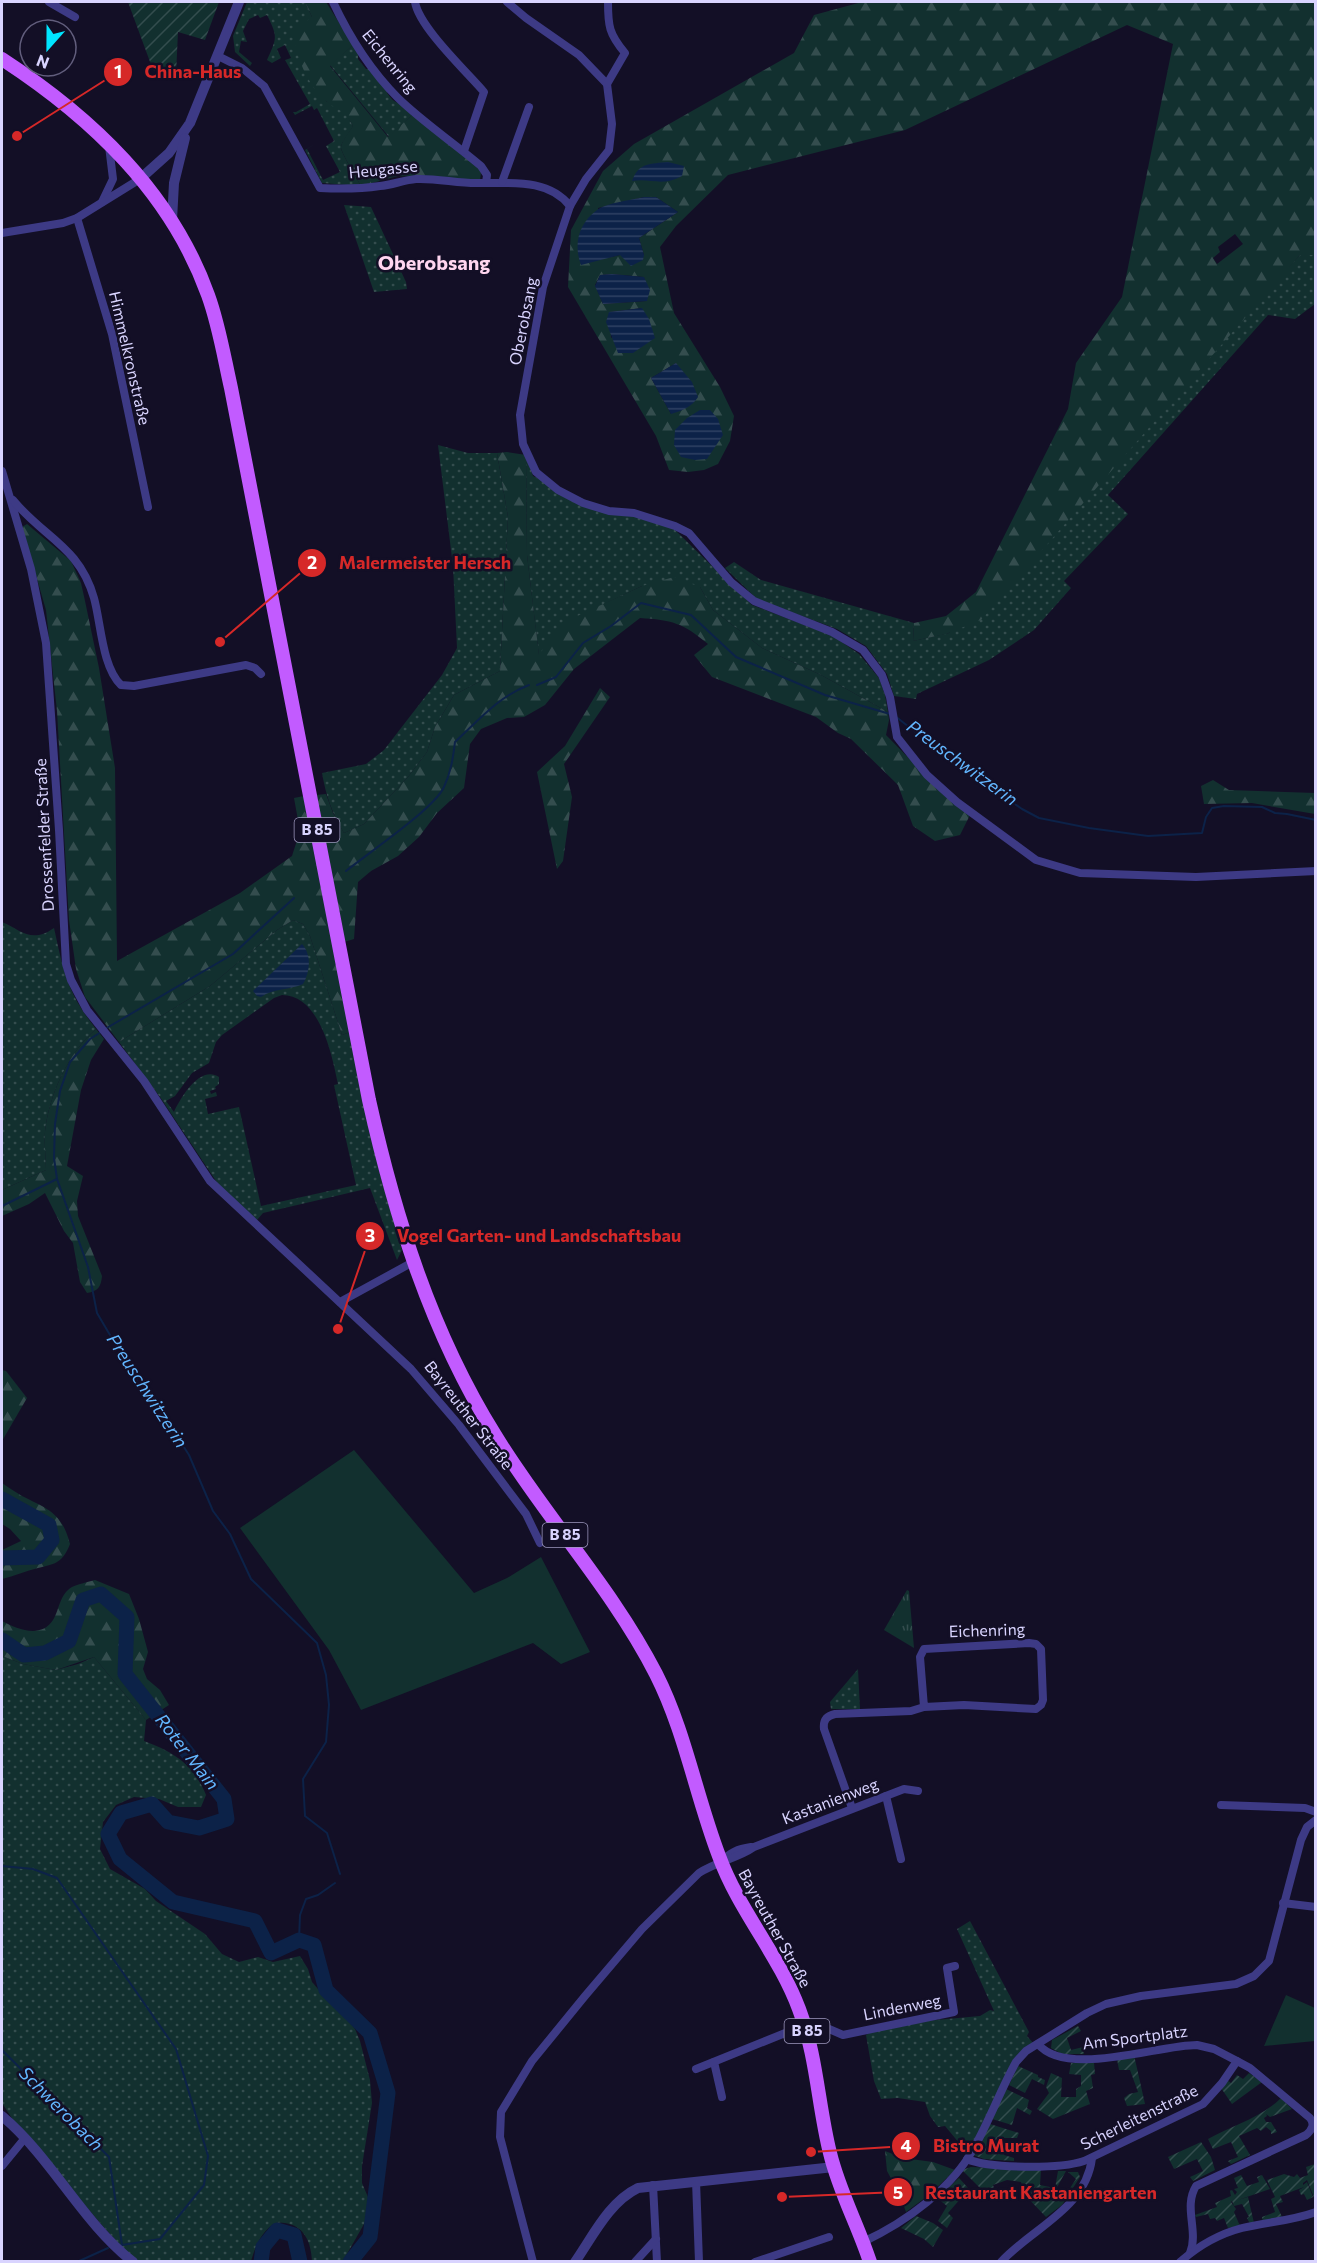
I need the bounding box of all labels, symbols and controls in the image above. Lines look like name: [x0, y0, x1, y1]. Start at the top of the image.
north arrow: [18, 18, 78, 78]
street label: Eichenring: [359, 25, 422, 97]
text: N: [33, 51, 51, 73]
callout: China-Haus: [103, 54, 254, 90]
text: 1: [114, 60, 122, 82]
text: China-Haus: [145, 60, 241, 82]
street label: Heugasse: [348, 155, 418, 182]
district label: Oberobsang: [378, 250, 490, 274]
street label: Oberobsang: [505, 275, 540, 367]
street label: Himmelkronstraße: [106, 289, 155, 427]
callout: Malermeister Hersch: [297, 545, 523, 581]
text: 2: [307, 551, 317, 573]
text: Malermeister Hersch: [339, 551, 511, 573]
water label: Preuschwitzerin: [903, 715, 1022, 810]
street label: Drossenfelder Straße: [30, 758, 57, 912]
road number: B 85: [294, 818, 340, 842]
callout: Vogel Garten- und Landschaftsbau: [355, 1218, 694, 1254]
text: 3: [365, 1224, 375, 1246]
text: Vogel Garten- und Landschaftsbau: [397, 1224, 681, 1246]
water label: Preuschwitzerin: [103, 1329, 193, 1452]
street label: Bayreuther Straße: [421, 1357, 518, 1473]
road number: B 85: [542, 1523, 588, 1547]
street label: Eichenring: [948, 1619, 1026, 1640]
water label: Roter Main: [151, 1709, 224, 1794]
street label: Kastanienweg: [779, 1773, 881, 1828]
street label: Bayreuther Straße: [735, 1865, 816, 1990]
street label: Lindenweg: [861, 1990, 943, 2023]
road number: B 85: [784, 2019, 830, 2043]
street label: Am Sportplatz: [1081, 2021, 1189, 2052]
water label: Schwerobach: [15, 2062, 108, 2155]
street label: Scherleitenstraße: [1077, 2080, 1201, 2153]
callout: Bistro Murat: [891, 2128, 1051, 2164]
text: 4: [900, 2134, 912, 2156]
text: Bistro Murat: [933, 2134, 1039, 2156]
callout: Restaurant Kastaniengarten: [883, 2174, 1169, 2210]
text: 5: [893, 2181, 903, 2203]
text: Restaurant Kastaniengarten: [925, 2181, 1157, 2203]

